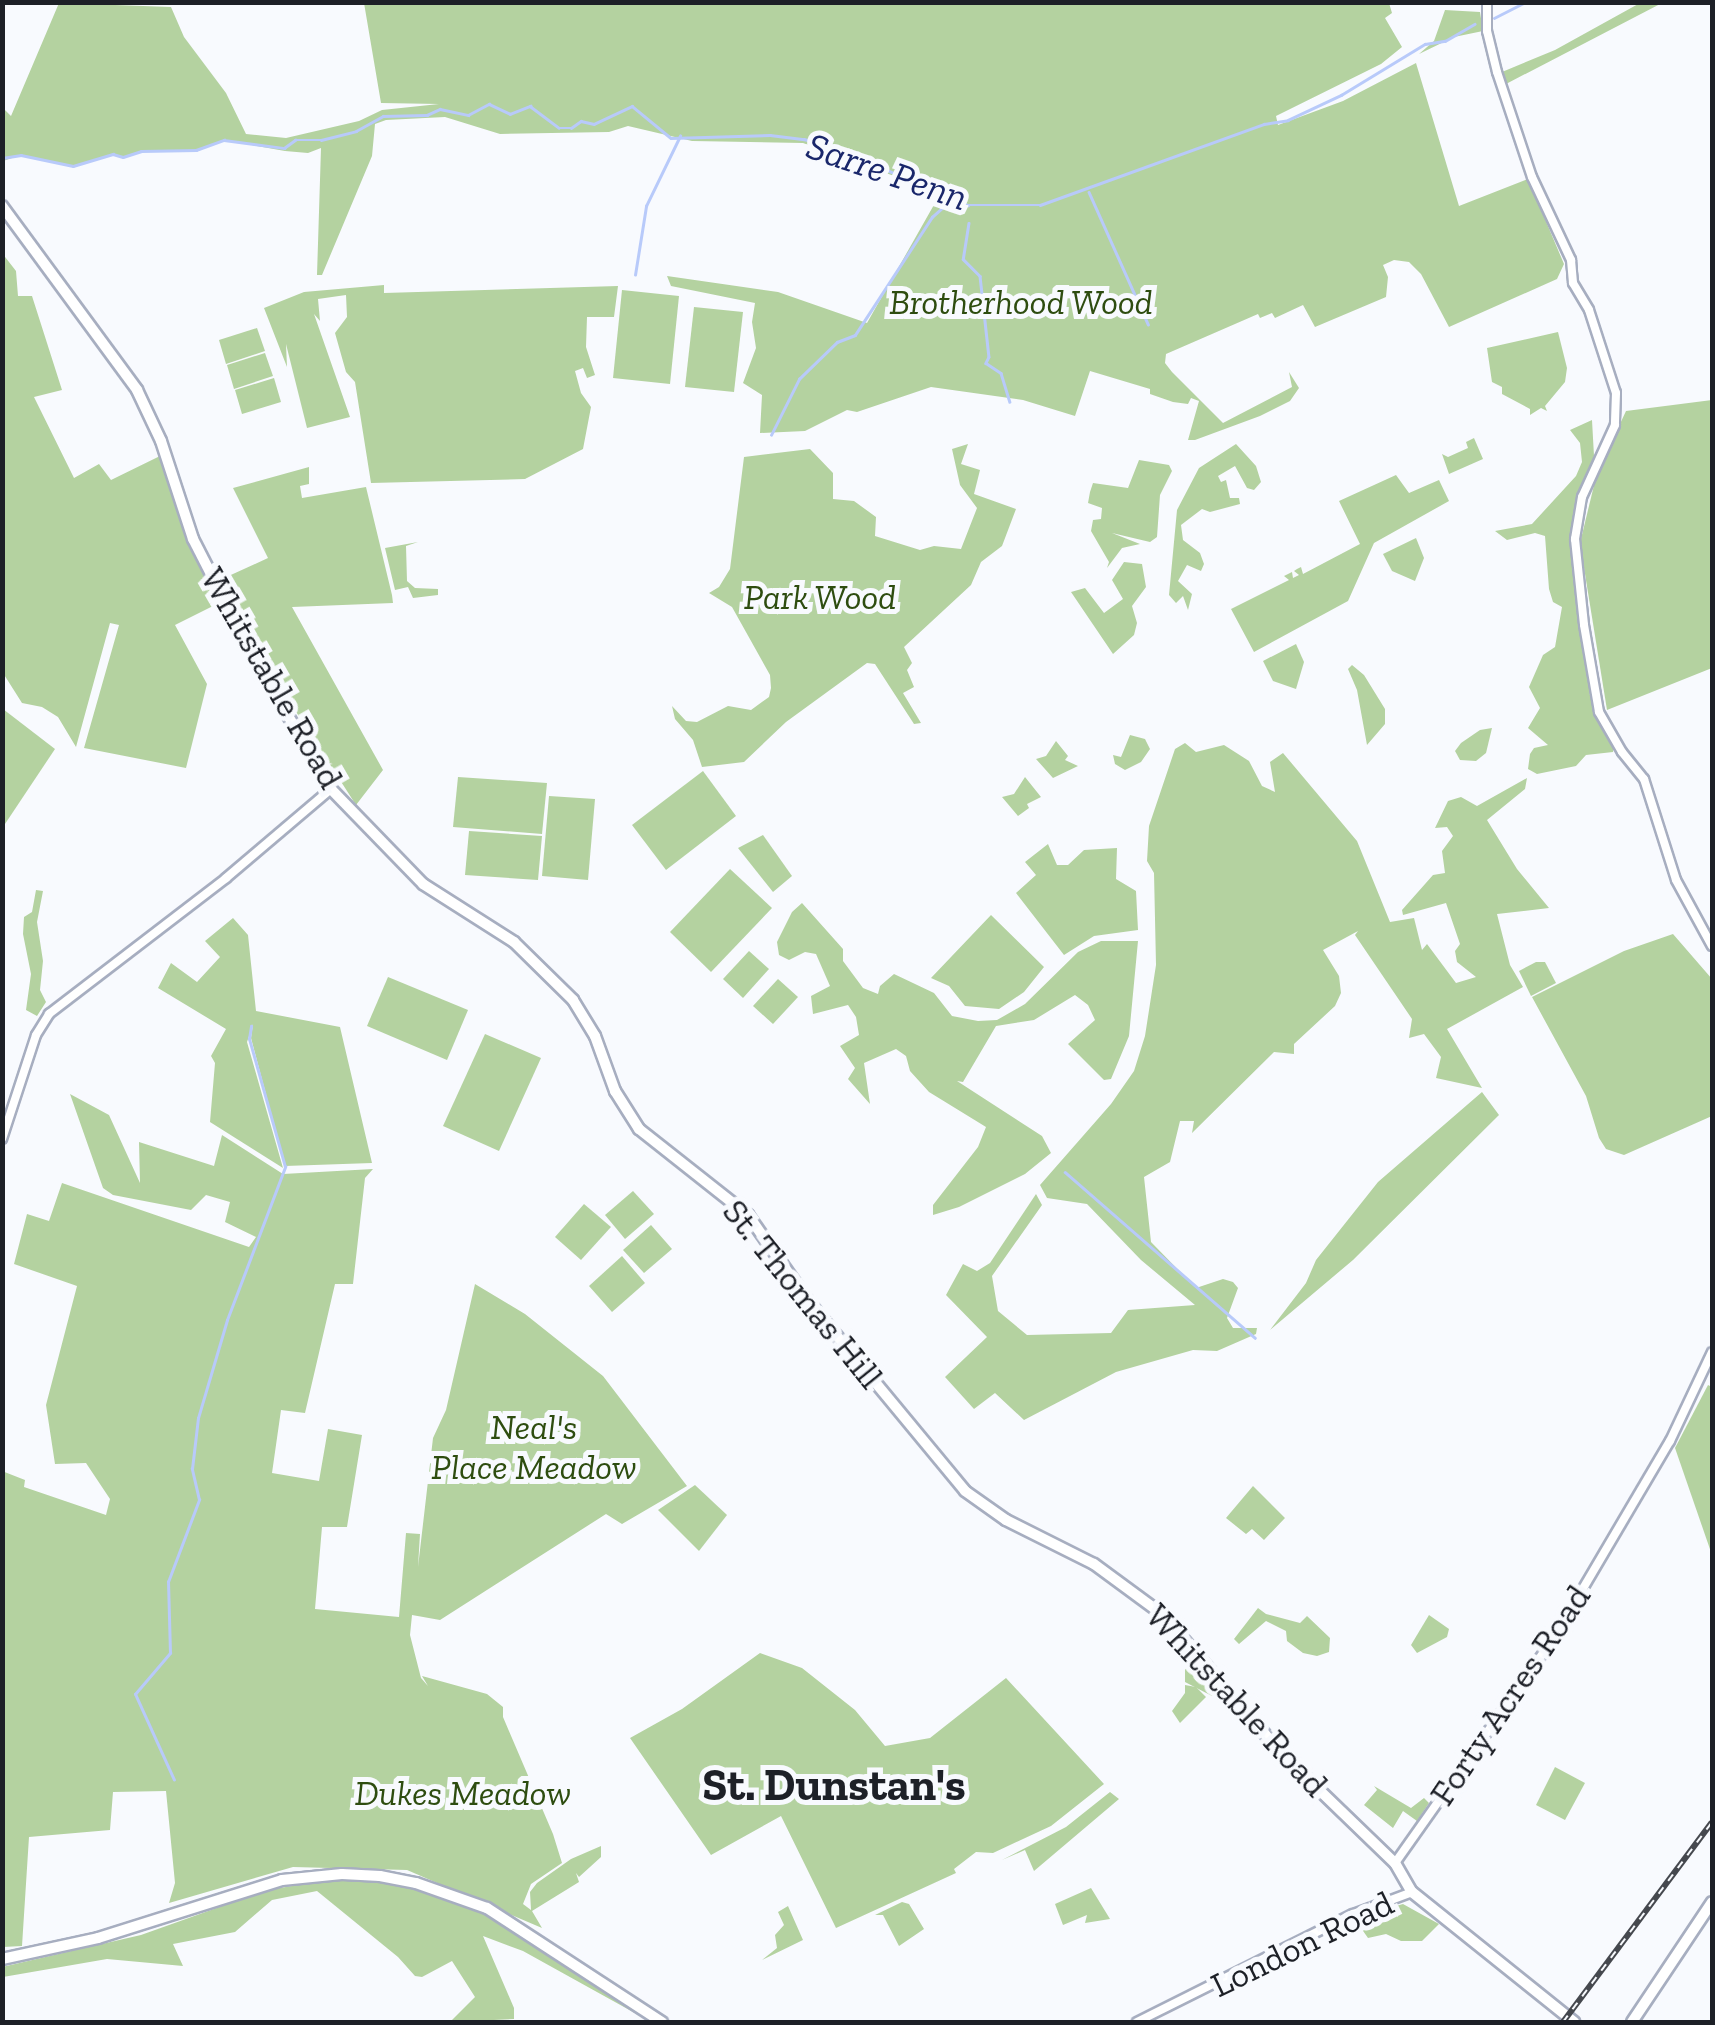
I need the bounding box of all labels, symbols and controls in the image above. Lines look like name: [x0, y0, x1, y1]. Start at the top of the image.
water label: Sarre Penn: [801, 123, 973, 221]
park label: Brotherhood Wood: [889, 281, 1153, 323]
street label: Whitstable Road: [192, 560, 352, 796]
park label: Park Wood: [743, 576, 897, 618]
street label: St. Thomas Hill: [714, 1191, 892, 1397]
park label: Neal's Place Meadow: [431, 1406, 637, 1488]
street label: Forty Acres Road: [1420, 1576, 1600, 1814]
street label: Whitstable Road: [1137, 1595, 1337, 1805]
district label: St. Dunstan's: [702, 1759, 966, 1813]
park label: Dukes Meadow: [355, 1772, 571, 1814]
street label: London Road: [1204, 1882, 1400, 2006]

